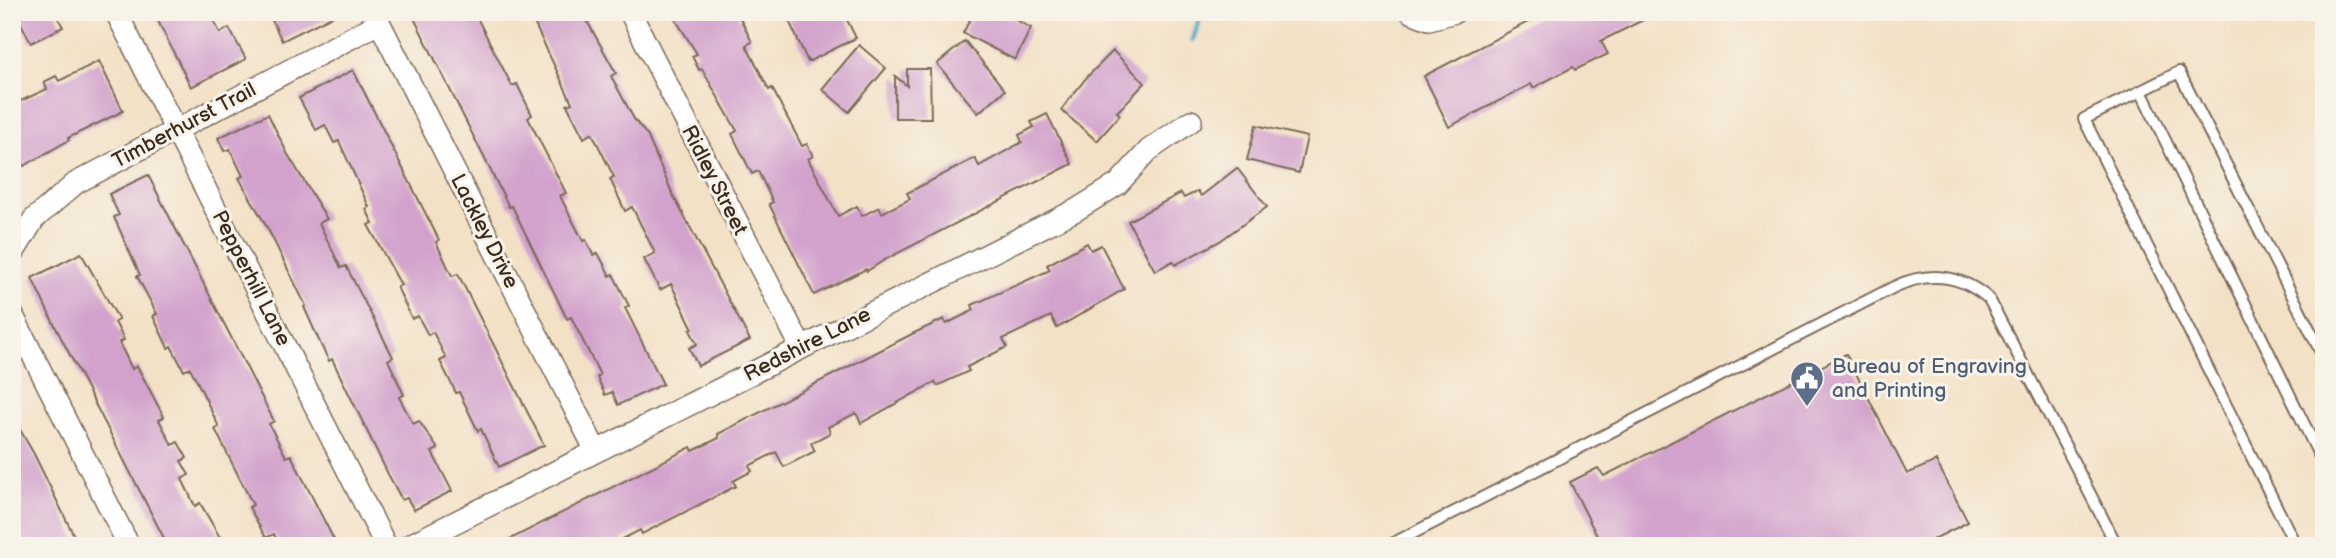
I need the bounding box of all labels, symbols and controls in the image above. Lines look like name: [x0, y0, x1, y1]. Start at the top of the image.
street label: Timberhurst Trail: [108, 77, 260, 174]
street label: Ridley Street: [676, 121, 753, 240]
street label: Lackley Drive: [445, 170, 524, 292]
street label: Pepperhill Lane: [207, 206, 296, 350]
street label: Redshire Lane: [740, 302, 875, 387]
place label: Bureau of Engraving and Printing: [1832, 354, 2027, 403]
public building icon: Bureau of Engraving and Printing: [1788, 359, 1826, 408]

